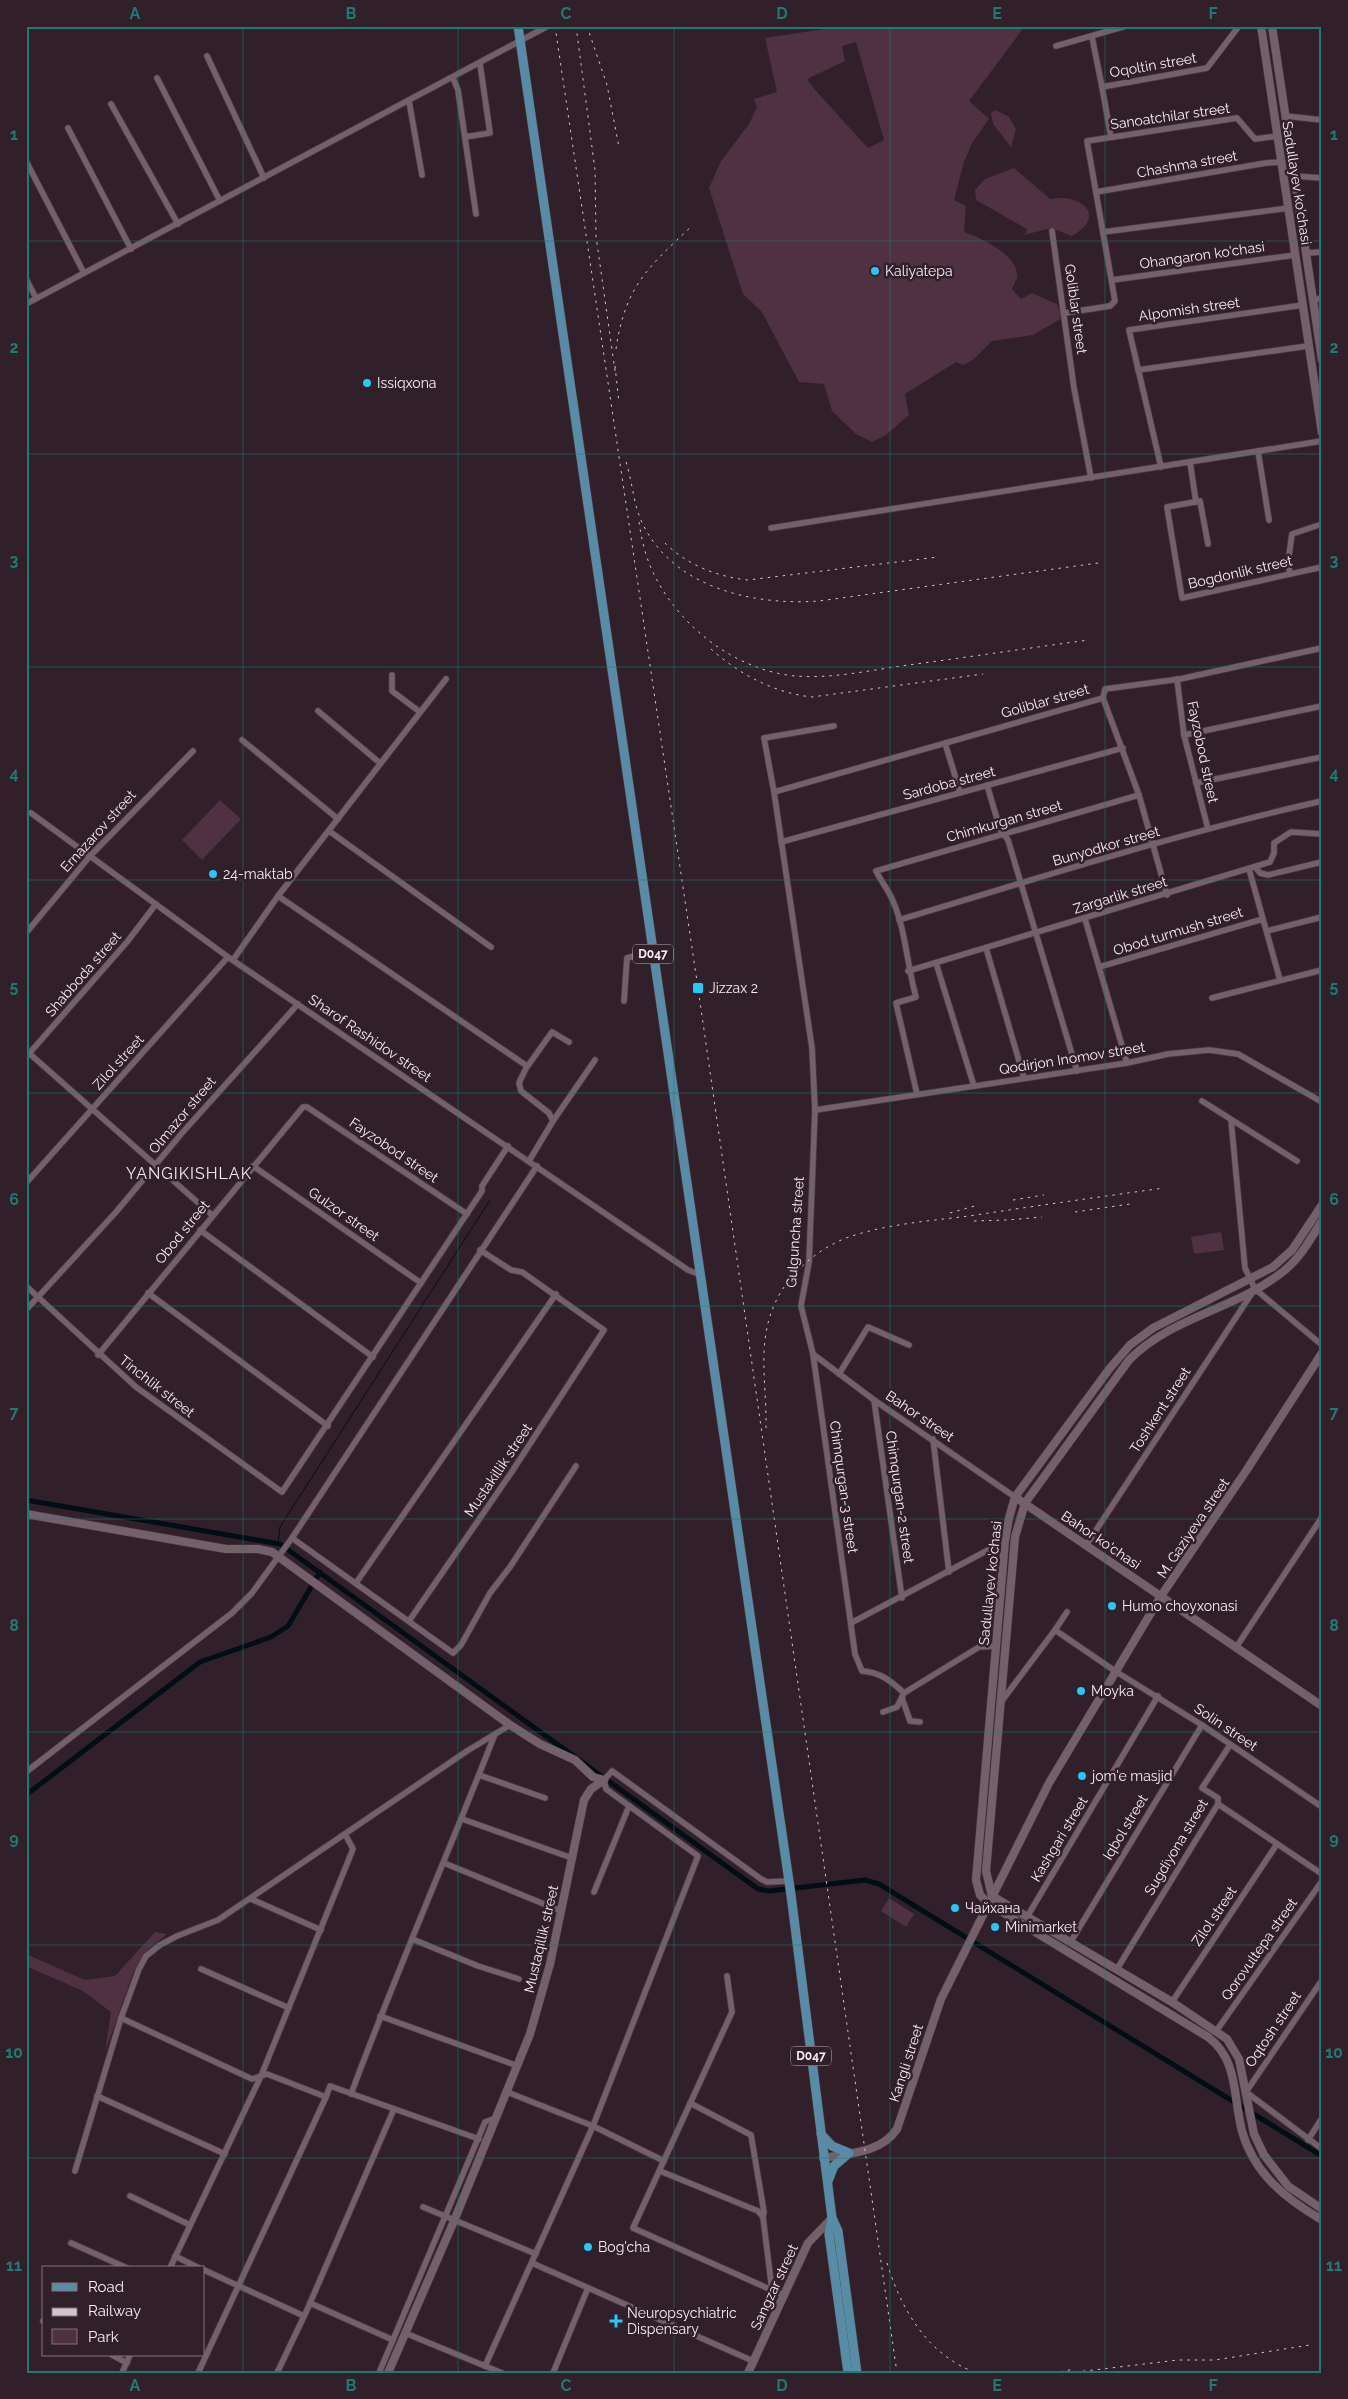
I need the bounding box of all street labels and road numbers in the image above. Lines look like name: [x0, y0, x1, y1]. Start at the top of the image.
street label: Oqoltin street: [1108, 49, 1198, 81]
street label: Sanoatchilar street: [1109, 100, 1231, 132]
street label: Sadullayev ko'chasi: [1279, 120, 1315, 246]
street label: Chashma street: [1136, 147, 1239, 181]
street label: Ohangaron ko'chasi: [1138, 238, 1266, 272]
street label: Goliblar street: [1062, 263, 1090, 355]
street label: Alpomish street: [1137, 294, 1241, 324]
street label: Bogdonlik street: [1186, 552, 1294, 592]
street label: Goliblar street: [999, 681, 1091, 721]
street label: Fayzobod street: [1184, 700, 1222, 805]
street label: Sardoba street: [901, 763, 997, 803]
street label: Ernazarov street: [57, 787, 139, 875]
street label: Chimkurgan street: [944, 797, 1064, 845]
street label: Bunyodkor street: [1051, 823, 1162, 869]
street label: Zargarlik street: [1071, 873, 1169, 917]
street label: Obod turmush street: [1111, 904, 1245, 958]
street label: Shabboda street: [42, 928, 124, 1020]
road number: D047: [633, 944, 673, 964]
street label: Sharof Rashidov street: [306, 991, 435, 1085]
street label: Zilol street: [89, 1031, 147, 1093]
street label: Qodirjon Inomov street: [998, 1039, 1146, 1077]
street label: Olmazor street: [145, 1073, 219, 1157]
street label: Fayzobod street: [346, 1114, 442, 1186]
street label: Gulguncha street: [783, 1176, 807, 1288]
street label: Gulzor street: [306, 1184, 383, 1244]
street label: Obod street: [152, 1197, 213, 1267]
street label: Tinchlik street: [116, 1352, 198, 1420]
street label: Toshkent street: [1126, 1364, 1194, 1456]
street label: Bahor street: [883, 1387, 957, 1445]
street label: Mustakillik street: [461, 1420, 535, 1520]
street label: Chimqurgan-3 street: [827, 1420, 861, 1554]
street label: Chimqurgan-2 street: [883, 1430, 917, 1565]
street label: M. Gaziyeva street: [1154, 1475, 1233, 1581]
street label: Bahor ko'chasi: [1058, 1508, 1144, 1572]
street label: Sadullayev ko'chasi: [976, 1520, 1004, 1646]
street label: Solin street: [1191, 1700, 1261, 1754]
street label: Iqbol street: [1099, 1791, 1151, 1862]
street label: Kashgari street: [1027, 1793, 1091, 1885]
street label: Sugdiyona street: [1141, 1796, 1211, 1898]
street label: Mustaqillik street: [521, 1883, 561, 1995]
street label: Zilol street: [1188, 1883, 1240, 1949]
street label: Qorovultepa street: [1218, 1895, 1300, 2003]
street label: Oqtosh street: [1242, 1988, 1304, 2070]
street label: Kangli street: [886, 2022, 926, 2104]
road number: D047: [791, 2046, 831, 2066]
street label: Sangzar street: [747, 2241, 801, 2332]

